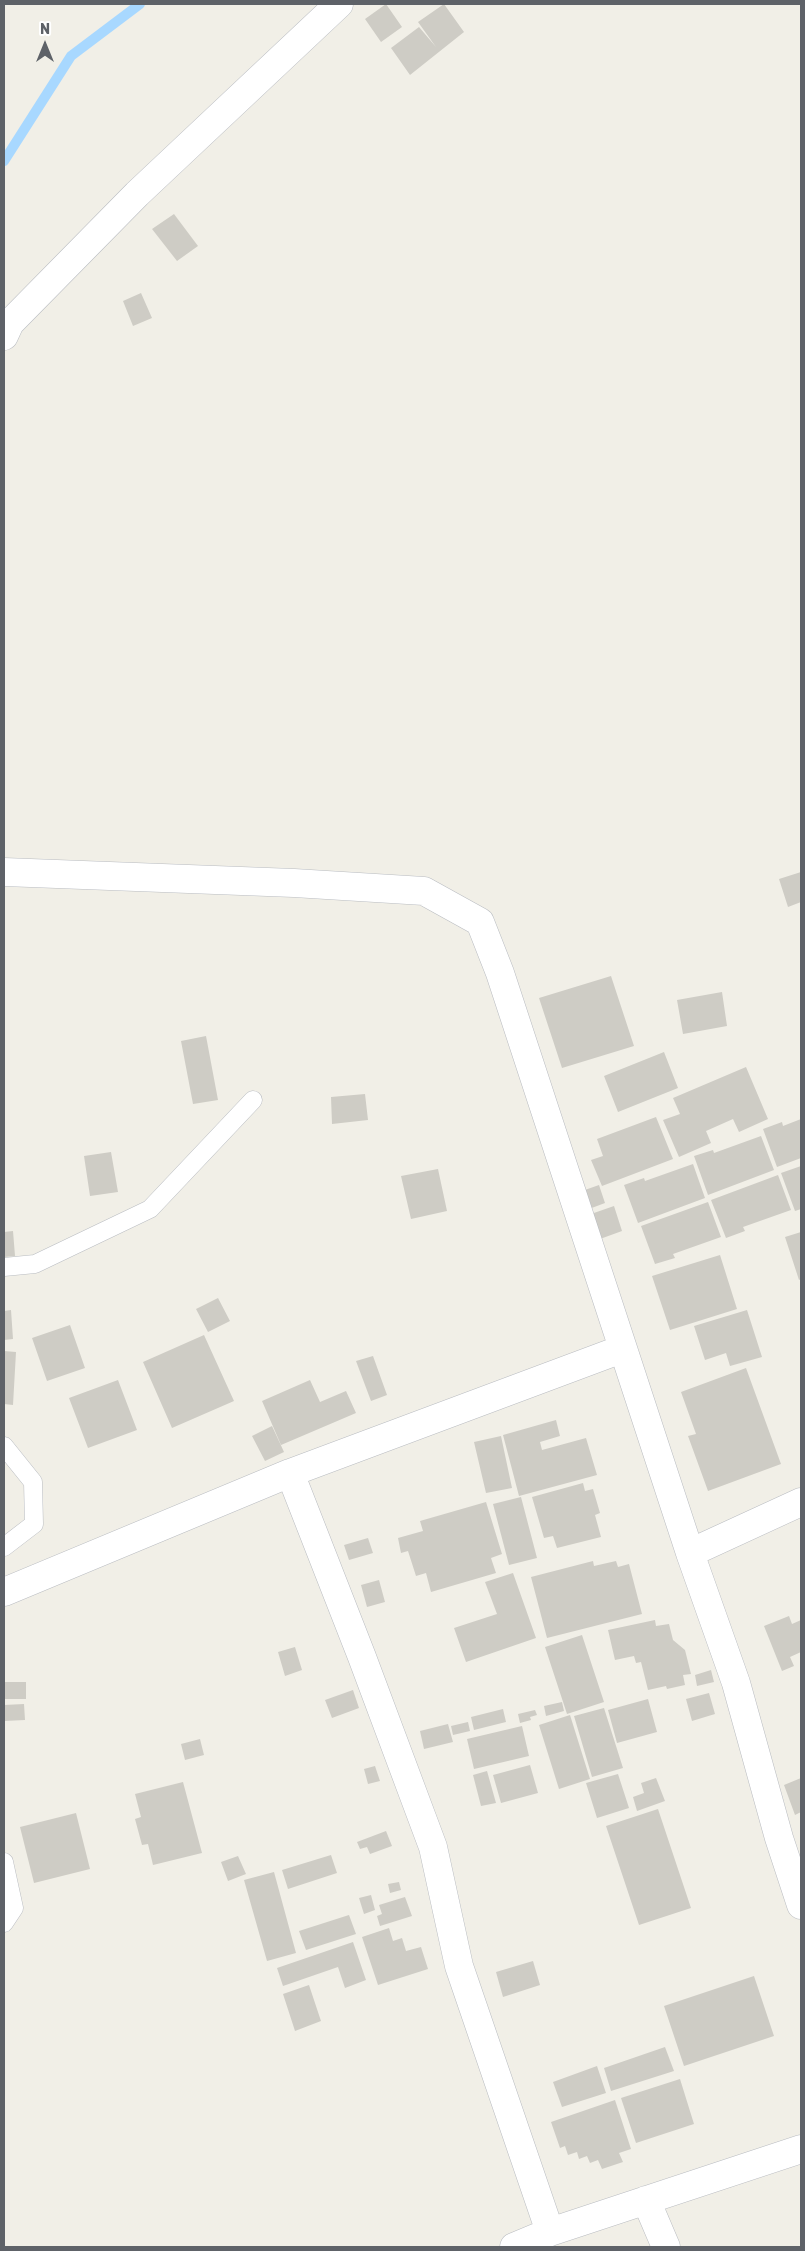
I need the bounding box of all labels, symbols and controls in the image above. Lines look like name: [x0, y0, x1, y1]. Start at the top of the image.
north arrow: [20, 20, 70, 70]
text: N: [40, 21, 50, 38]

